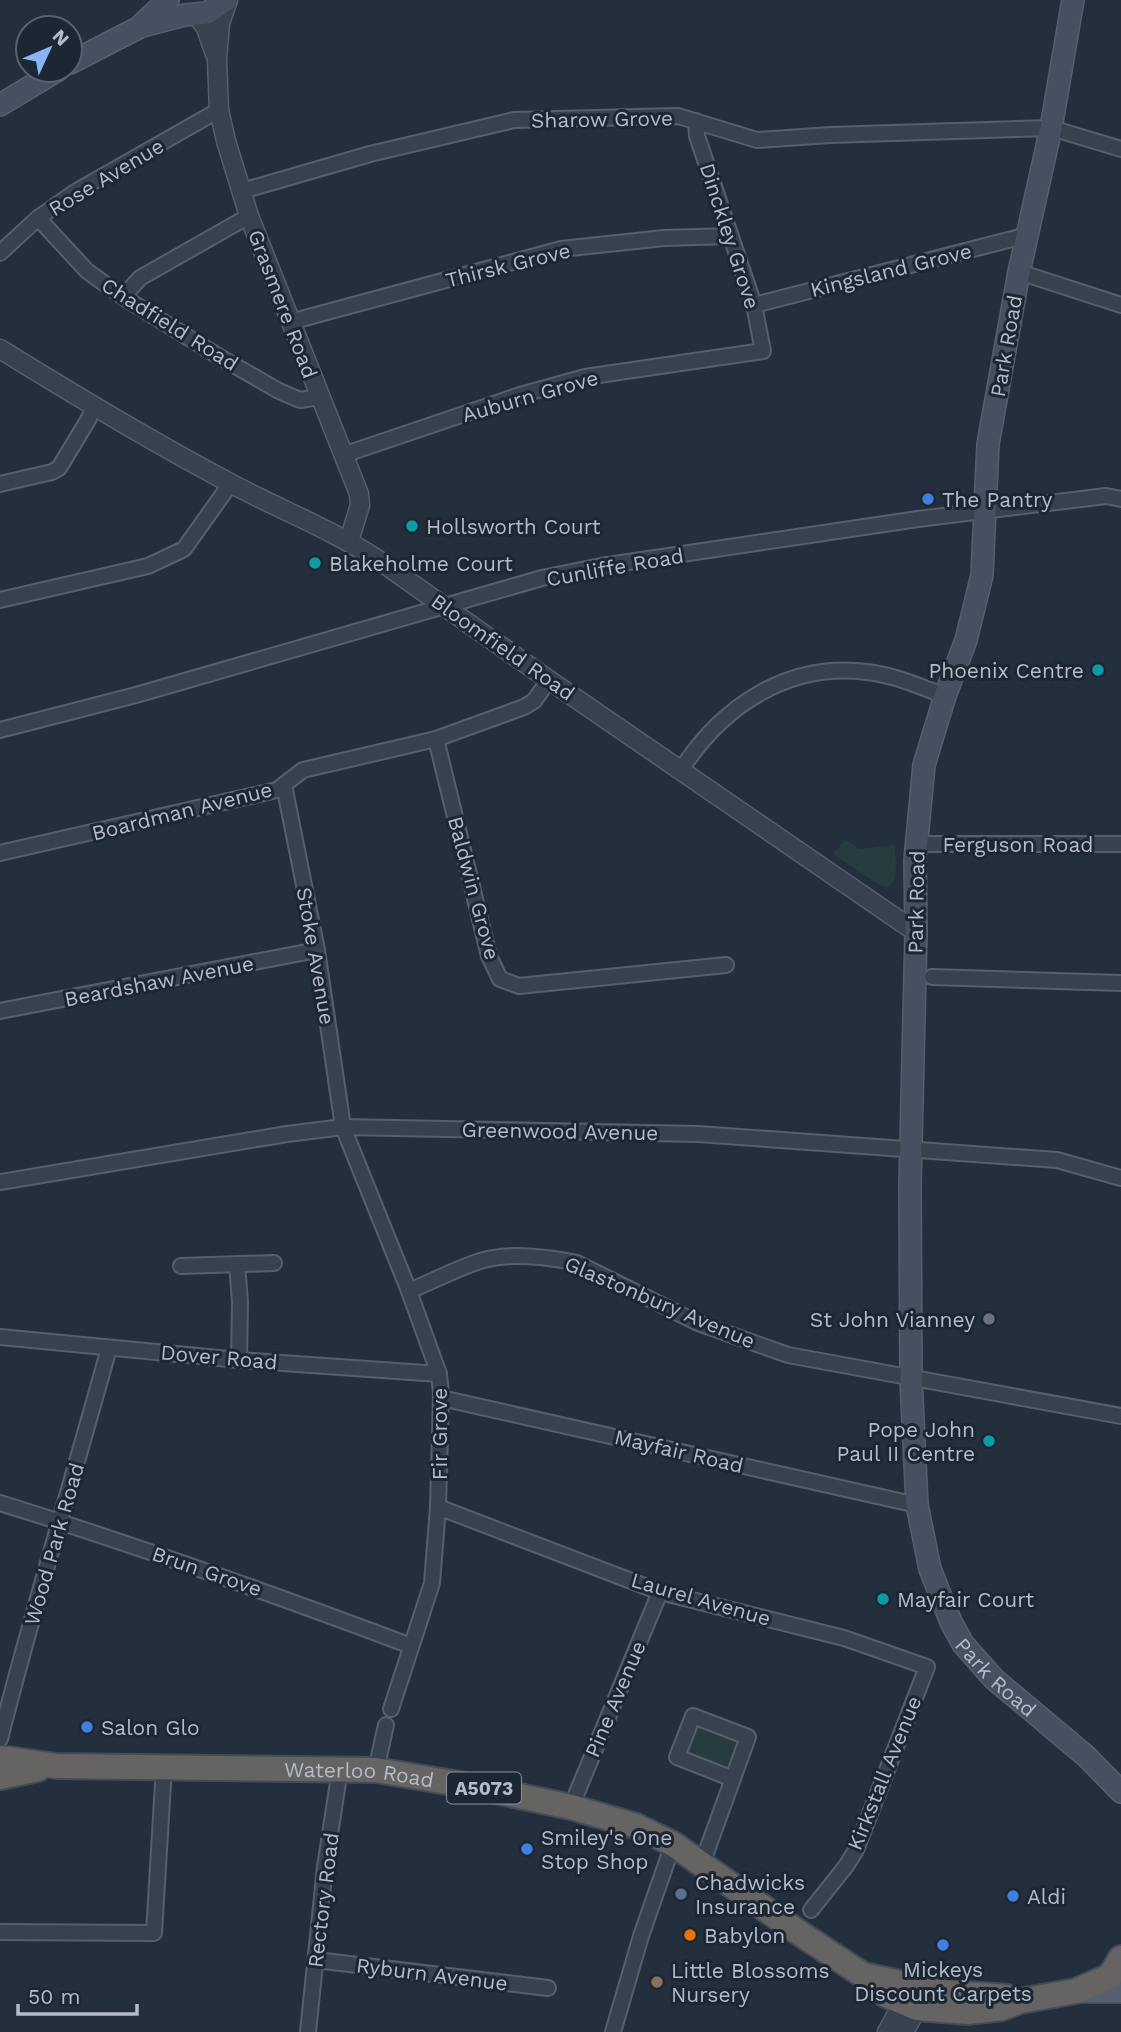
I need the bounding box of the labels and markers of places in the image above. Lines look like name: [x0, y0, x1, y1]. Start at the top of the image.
place label: The Pantry: [942, 487, 1052, 512]
marker: The Pantry: [920, 491, 936, 507]
place label: Hollsworth Court: [426, 514, 601, 539]
marker: Hollsworth Court: [404, 518, 420, 534]
place label: Blakeholme Court: [329, 551, 513, 576]
marker: Blakeholme Court: [307, 555, 323, 571]
place label: Phoenix Centre: [928, 658, 1084, 683]
marker: Phoenix Centre: [1090, 662, 1106, 678]
place label: St John Vianney: [810, 1307, 975, 1332]
marker: St John Vianney: [981, 1311, 997, 1327]
place label: Pope John Paul II Centre: [836, 1417, 975, 1466]
marker: Pope John Paul II Centre: [981, 1433, 997, 1449]
place label: Mayfair Court: [897, 1587, 1034, 1612]
marker: Mayfair Court: [875, 1591, 891, 1607]
place label: Salon Glo: [101, 1715, 200, 1740]
marker: Salon Glo: [79, 1719, 95, 1735]
place label: Smiley's One Stop Shop: [541, 1825, 672, 1874]
marker: Smiley's One Stop Shop: [519, 1841, 535, 1857]
place label: Chadwicks Insurance: [695, 1870, 805, 1919]
place label: Aldi: [1027, 1884, 1066, 1909]
marker: Chadwicks Insurance: [673, 1886, 689, 1902]
marker: Aldi: [1005, 1888, 1021, 1904]
place label: Babylon: [704, 1923, 785, 1948]
marker: Babylon: [682, 1927, 698, 1943]
marker: Mickeys Discount Carpets: [935, 1937, 951, 1953]
place label: Mickeys Discount Carpets: [854, 1957, 1032, 2006]
place label: Little Blossoms Nursery: [671, 1958, 830, 2007]
marker: Little Blossoms Nursery: [649, 1974, 665, 1990]

